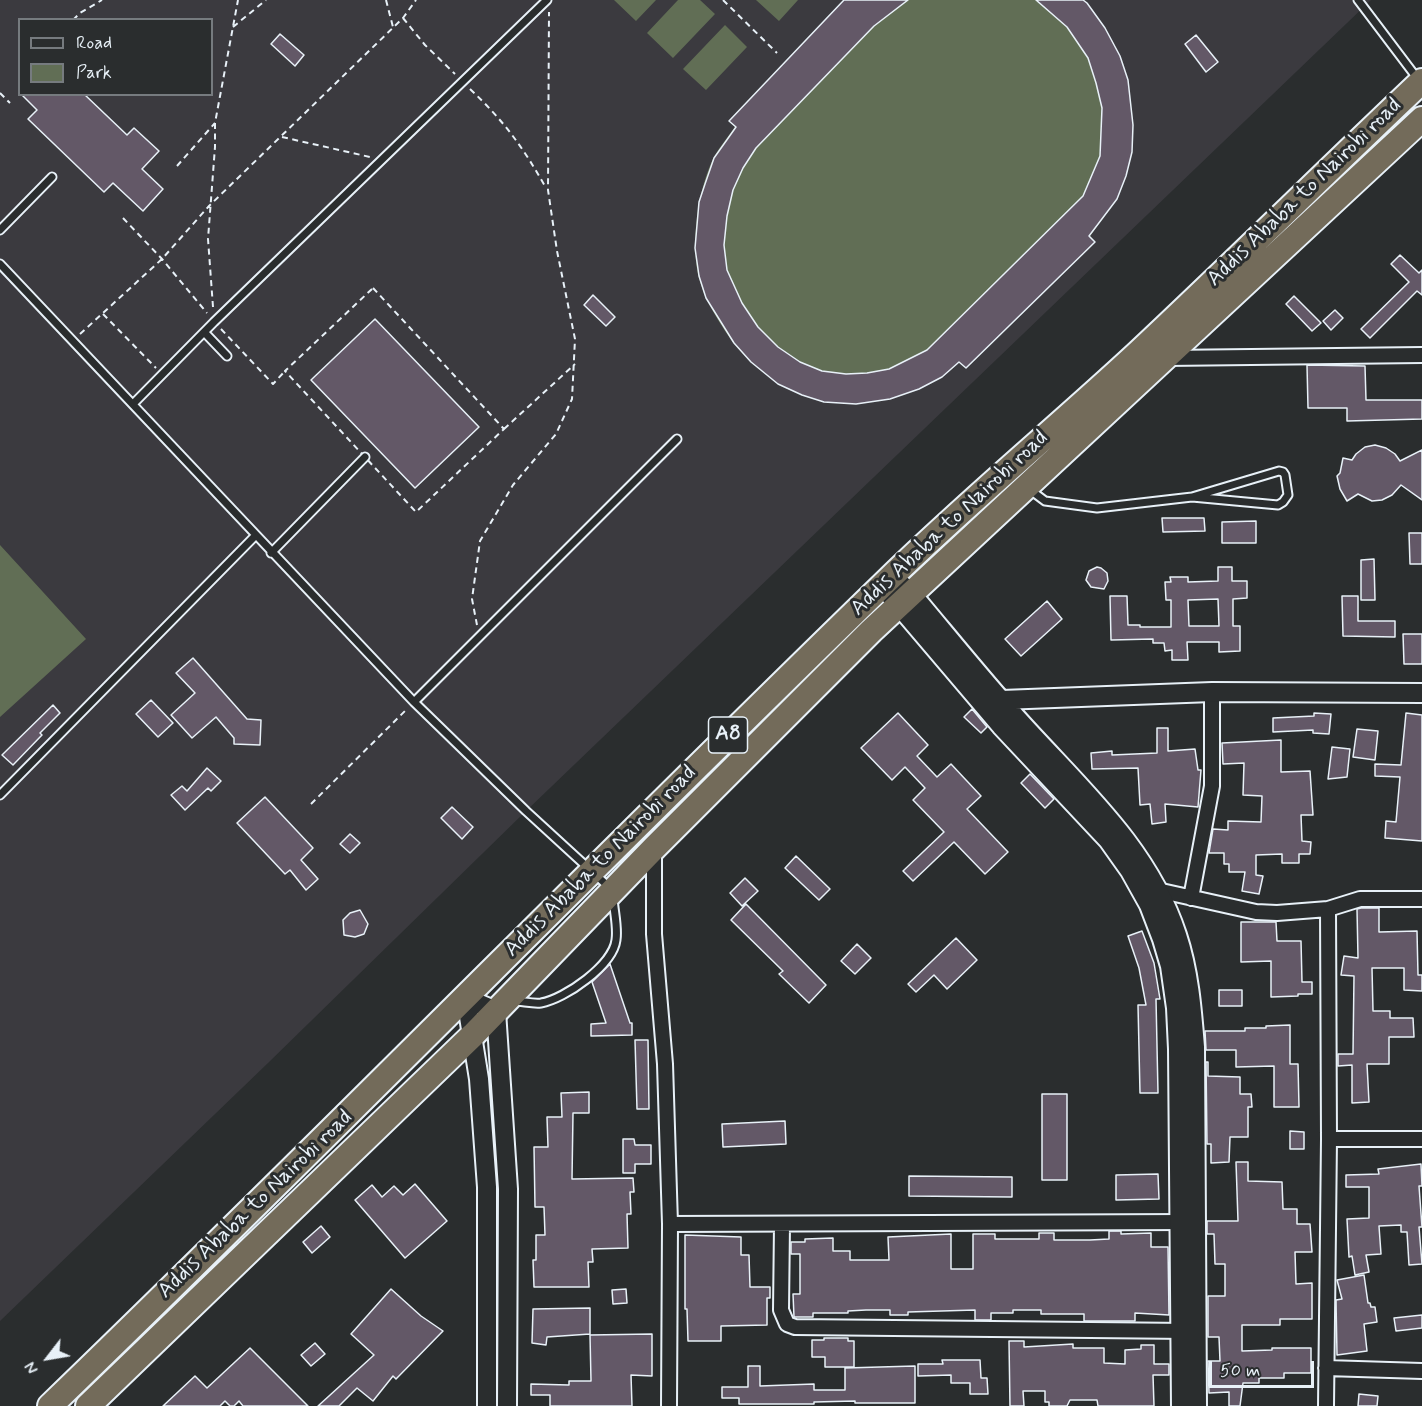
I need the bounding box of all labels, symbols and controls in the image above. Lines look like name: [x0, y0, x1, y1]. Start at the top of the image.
legend: [18, 18, 213, 96]
text: Road: [76, 31, 112, 55]
text: Park: [76, 61, 112, 85]
street label: Addis Ababa to Nairobi road: [1202, 93, 1408, 293]
street label: Addis Ababa to Nairobi road: [846, 426, 1054, 622]
road number: A8: [708, 717, 748, 753]
street label: Addis Ababa to Nairobi road: [500, 761, 702, 963]
street label: Addis Ababa to Nairobi road: [153, 1105, 359, 1305]
north arrow: [18, 1328, 78, 1388]
scale bar: [1212, 1349, 1317, 1387]
text: N: [20, 1358, 44, 1378]
text: 50 m: [1220, 1359, 1260, 1383]

